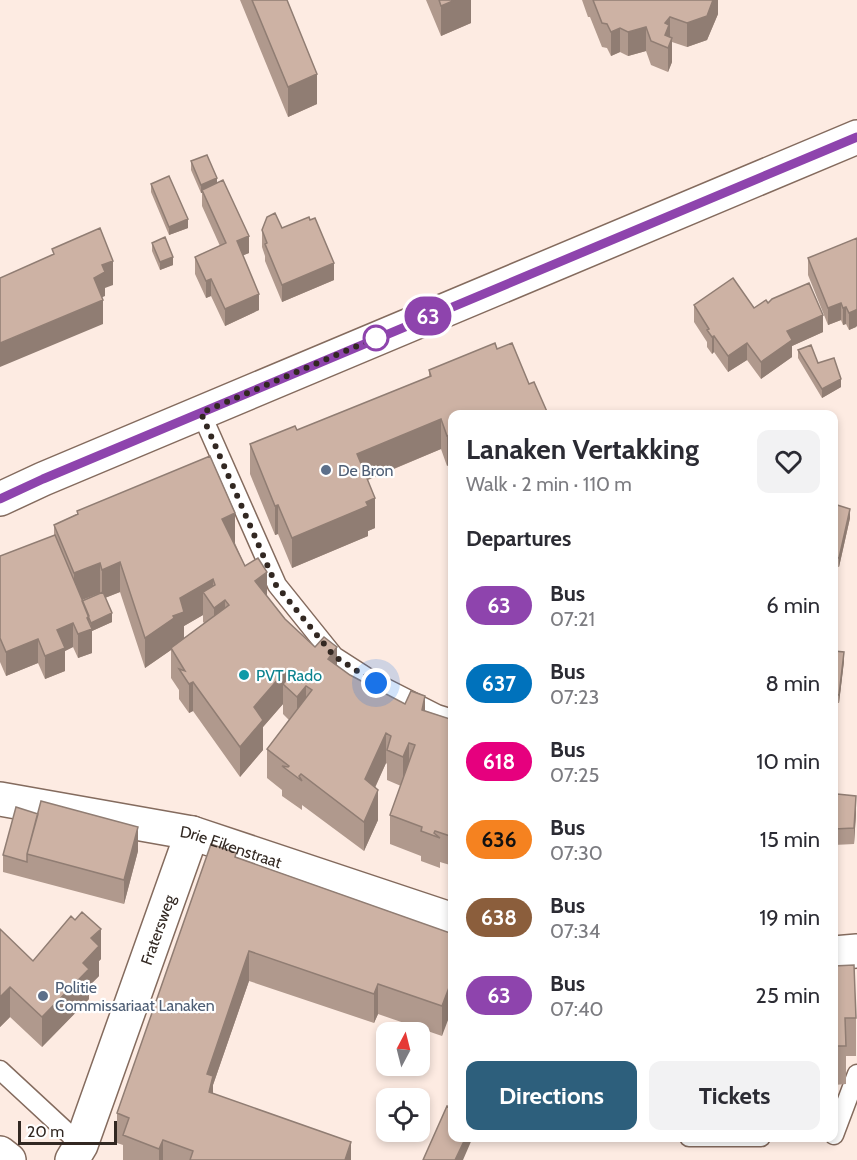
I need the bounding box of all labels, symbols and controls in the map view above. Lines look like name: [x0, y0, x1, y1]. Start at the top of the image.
line badge: 63: [401, 296, 455, 336]
text: 63: [416, 304, 440, 329]
unlabelled marker: [363, 325, 389, 351]
button: heart: [757, 430, 820, 493]
text: Lanaken Vertakking: [466, 432, 699, 466]
place label: De Bron: [338, 461, 393, 480]
marker: De Bron: [319, 463, 333, 477]
text: Walk · 2 min · 110 m: [466, 472, 632, 496]
text: Departures: [466, 525, 571, 552]
text: Bus: [550, 580, 585, 607]
text: 6 min: [766, 592, 820, 619]
text: 63: [487, 593, 511, 618]
text: 07:21: [550, 607, 595, 631]
text: Bus: [550, 658, 585, 685]
place label: PVT Rado: [256, 666, 322, 685]
marker: PVT Rado: [237, 668, 251, 682]
your location: [361, 668, 391, 698]
text: 8 min: [765, 670, 820, 697]
text: 637: [482, 671, 516, 696]
text: 07:23: [550, 685, 599, 709]
text: Bus: [550, 736, 585, 763]
text: 10 min: [756, 748, 820, 775]
text: 618: [483, 749, 515, 774]
text: 07:25: [550, 763, 599, 787]
text: Bus: [550, 814, 585, 841]
street label: Drie Eikenstraat: [178, 822, 285, 872]
text: 15 min: [760, 826, 820, 853]
text: 636: [482, 827, 516, 852]
text: 07:30: [550, 841, 603, 865]
street label: Fratersweg: [137, 891, 180, 967]
text: Bus: [550, 892, 585, 919]
text: 19 min: [759, 904, 820, 931]
text: 638: [481, 905, 517, 930]
text: 07:34: [550, 919, 600, 943]
text: Bus: [550, 970, 585, 997]
place label: Politie Commissariaat Lanaken: [55, 978, 215, 1015]
text: 25 min: [755, 982, 820, 1009]
text: 63: [487, 983, 511, 1008]
marker: Politie Commissariaat Lanaken: [36, 989, 50, 1003]
text: 07:40: [550, 997, 603, 1021]
north arrow: [376, 1022, 430, 1076]
map controls: [376, 1022, 430, 1142]
button: Directions: [466, 1061, 637, 1130]
button: Tickets: [649, 1061, 820, 1130]
button: locate: [376, 1088, 430, 1142]
scale bar: [18, 1118, 117, 1146]
text: 20 m: [27, 1122, 64, 1141]

